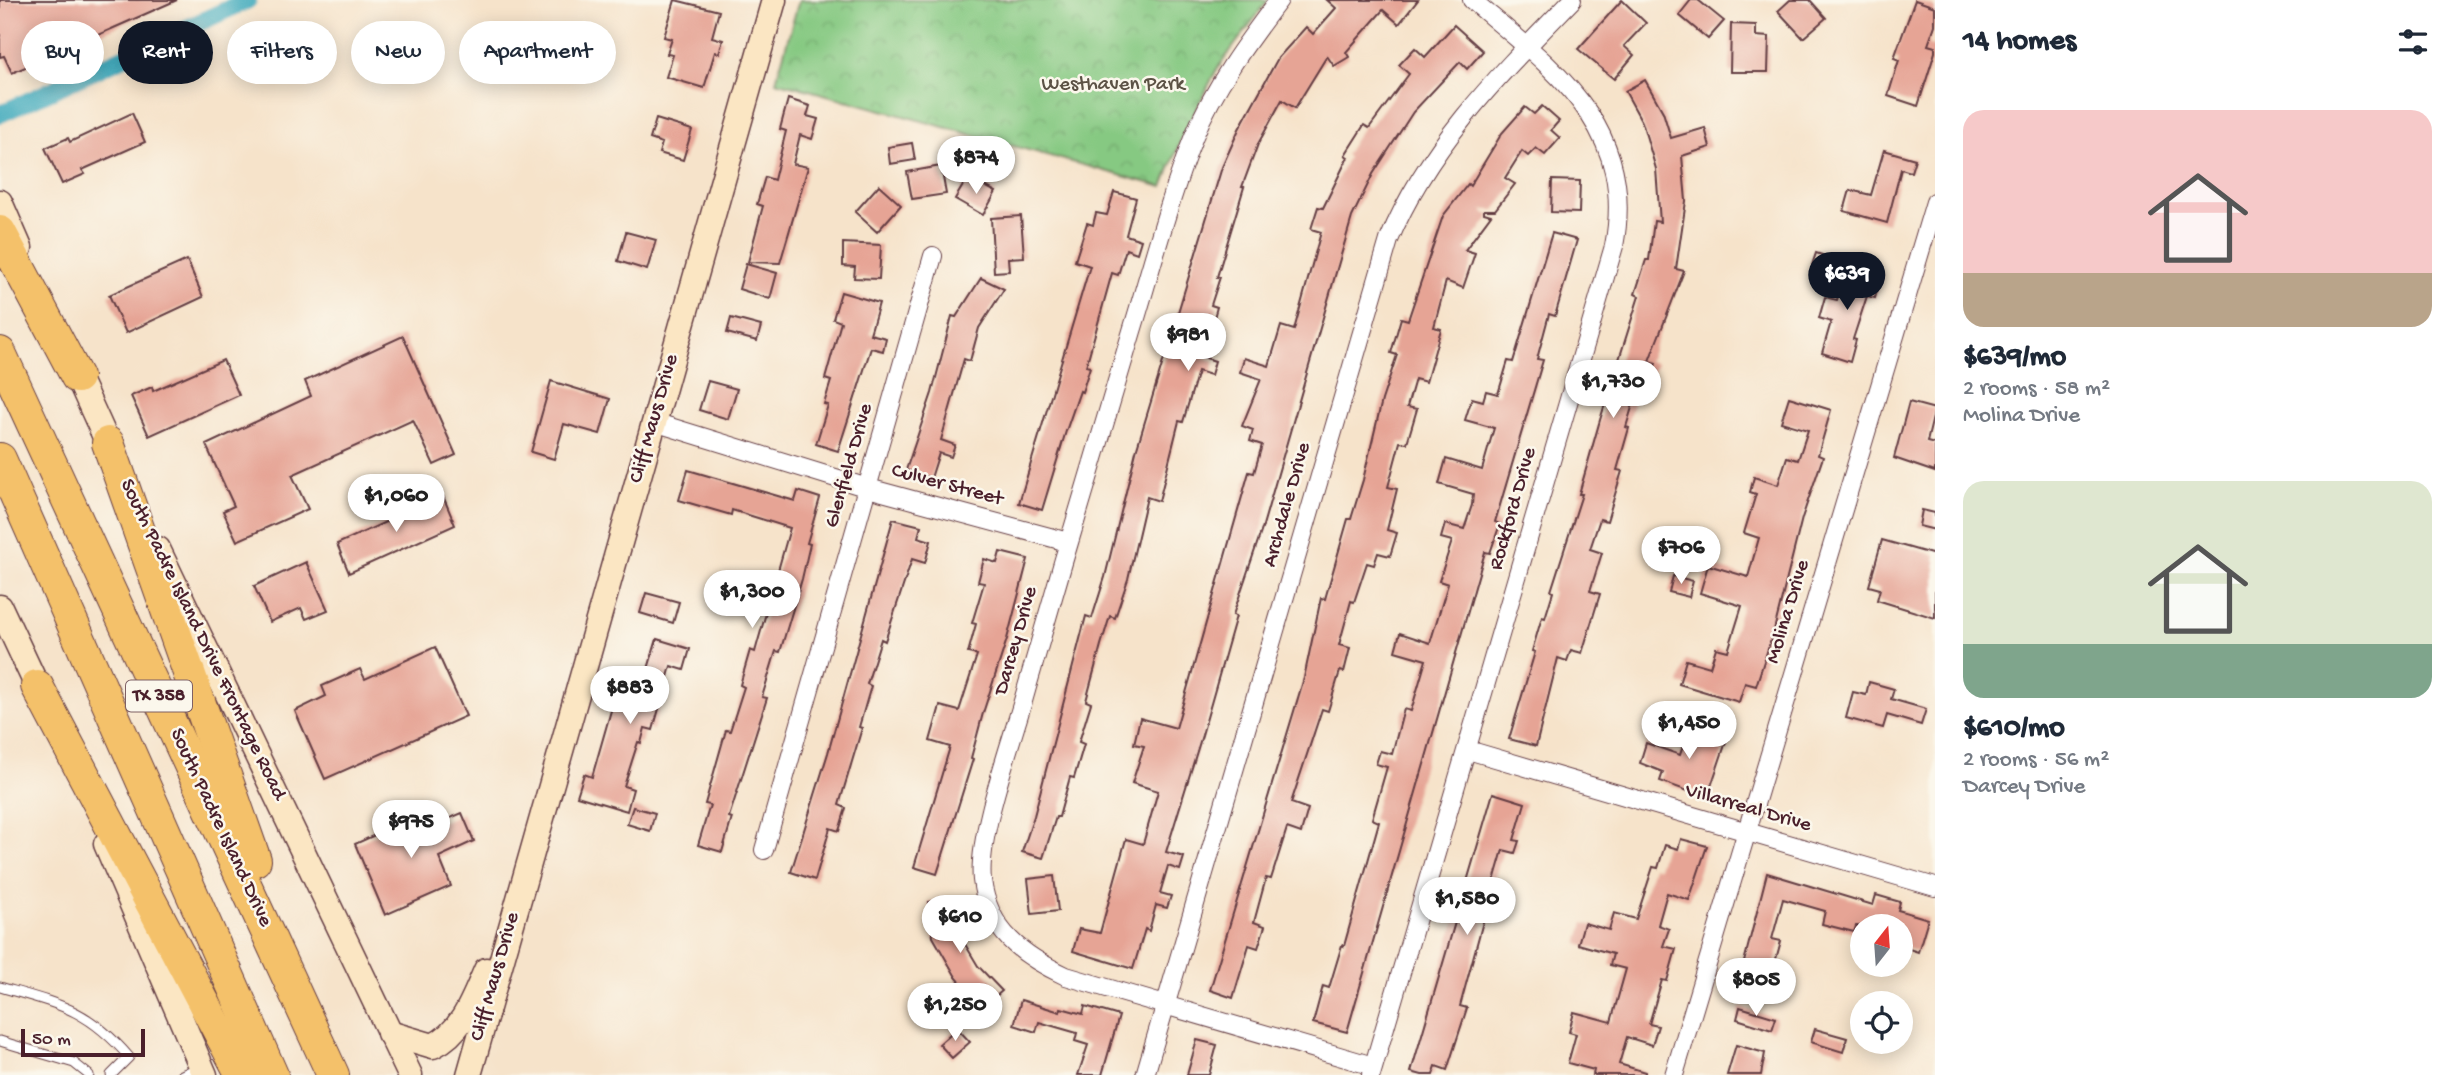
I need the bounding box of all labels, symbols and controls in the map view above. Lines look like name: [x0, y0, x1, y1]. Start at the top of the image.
chip: Buy: [21, 21, 104, 84]
chip: Rent: [118, 21, 213, 84]
chip: Filters: [227, 21, 337, 84]
chip: New: [351, 21, 445, 84]
chip: Apartment: [459, 21, 616, 84]
icon: filters: [2394, 23, 2432, 61]
text: 14 homes: [1963, 25, 2076, 60]
park label: Westhaven Park: [1041, 73, 1187, 98]
pin: $874: [935, 136, 1017, 196]
text: $874: [953, 145, 999, 172]
icon: home: [2135, 155, 2261, 281]
pin: $639: [1806, 252, 1888, 312]
text: $639: [1824, 261, 1870, 288]
pin: $981: [1147, 314, 1229, 373]
text: $981: [1166, 322, 1210, 349]
text: $639/mo: [1963, 341, 2066, 376]
street label: Cliff Maus Drive: [625, 351, 686, 486]
pin: $1,730: [1556, 360, 1670, 420]
text: $1,730: [1581, 369, 1645, 396]
text: 2 rooms · 58 m²: [1963, 376, 2110, 403]
street label: Glenfield Drive: [820, 400, 880, 531]
text: Molina Drive: [1963, 403, 2080, 430]
street label: Archdale Drive: [1258, 439, 1318, 570]
street label: Rockford Drive: [1485, 444, 1544, 573]
street label: Culver Street: [889, 459, 1008, 514]
street label: South Padre Island Drive Frontage Road: [113, 475, 292, 806]
pin: $1,060: [339, 475, 453, 534]
text: $1,060: [364, 483, 428, 510]
pin: $706: [1640, 526, 1722, 586]
icon: home: [2135, 526, 2261, 652]
text: $706: [1657, 535, 1705, 562]
street label: Molina Drive: [1761, 556, 1817, 667]
pin: $1,300: [695, 570, 809, 630]
text: $1,300: [720, 579, 784, 606]
street label: Darcey Drive: [989, 583, 1045, 700]
pin: $883: [589, 666, 671, 726]
text: $883: [606, 675, 654, 702]
road number: TX 358: [126, 680, 192, 712]
pin: $1,450: [1632, 702, 1746, 761]
text: $1,450: [1658, 710, 1720, 737]
text: $610/mo: [1963, 712, 2065, 747]
street label: South Padre Island Drive: [163, 725, 278, 932]
text: 2 rooms · 56 m²: [1963, 747, 2109, 774]
text: Darcey Drive: [1963, 774, 2086, 801]
street label: Villarreal Drive: [1681, 779, 1815, 839]
pin: $975: [370, 800, 452, 860]
text: $975: [388, 809, 434, 836]
pin: $1,580: [1410, 878, 1524, 937]
text: $1,580: [1435, 886, 1499, 913]
pin: $610: [919, 895, 1001, 955]
text: $610: [938, 904, 982, 931]
street label: Cliff Maus Drive: [466, 909, 527, 1044]
north arrow: [1850, 914, 1913, 976]
map controls: [1850, 914, 1913, 1054]
pin: $805: [1715, 958, 1797, 1018]
text: $805: [1732, 967, 1780, 994]
pin: $1,250: [898, 984, 1012, 1043]
button: locate: [1850, 991, 1913, 1054]
text: $1,250: [923, 992, 987, 1019]
scale bar: [21, 1026, 145, 1058]
text: 50 m: [32, 1029, 71, 1052]

